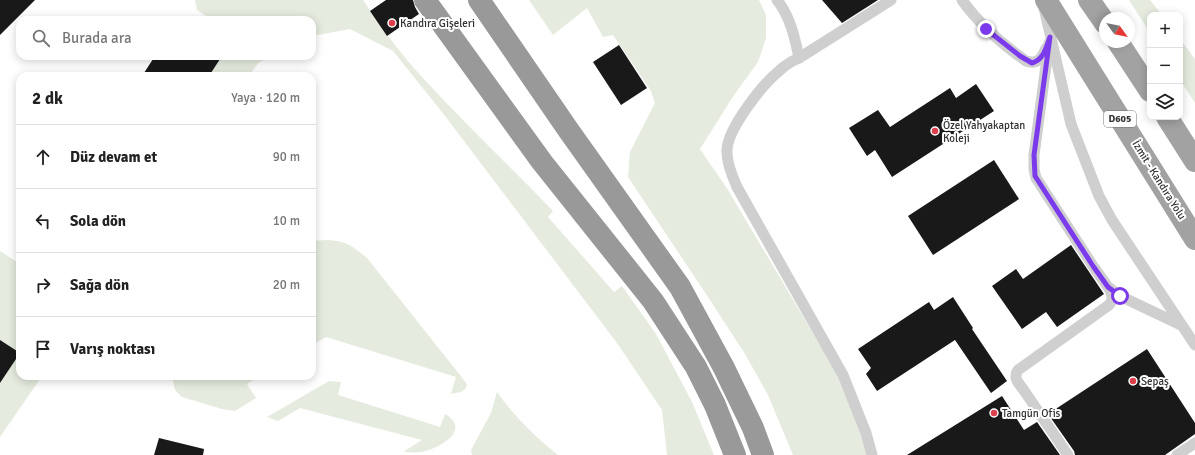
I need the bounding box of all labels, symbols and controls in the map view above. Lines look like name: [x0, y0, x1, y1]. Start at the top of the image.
north arrow: [1099, 12, 1135, 48]
map controls: [1147, 12, 1183, 120]
button: +: [1147, 12, 1183, 48]
search box: [16, 16, 316, 60]
place label: Kandıra Gişeleri: [400, 17, 475, 30]
marker: Kandıra Gişeleri: [387, 18, 397, 28]
route end: [977, 20, 995, 38]
icon: search: [30, 27, 52, 49]
text: Burada ara: [62, 29, 132, 47]
button: −: [1147, 48, 1183, 84]
button: layers: [1147, 84, 1183, 120]
text: 2 dk: [32, 88, 63, 109]
text: Yaya · 120 m: [231, 90, 300, 106]
road number: D605: [1104, 111, 1136, 127]
place label: Özel Yahyakaptan Koleji: [943, 118, 1025, 145]
marker: Özel Yahyakaptan Koleji: [930, 126, 940, 136]
street label: İzmit - Kandıra Yolu: [1129, 137, 1189, 222]
icon: ahead: [32, 146, 54, 168]
text: Düz devam et: [70, 148, 157, 166]
text: 90 m: [273, 149, 300, 165]
icon: left: [32, 210, 54, 232]
text: Sola dön: [70, 212, 126, 230]
text: 10 m: [273, 213, 300, 229]
icon: right: [32, 274, 54, 296]
text: Sağa dön: [70, 276, 129, 294]
text: 20 m: [273, 277, 300, 293]
route start: [1111, 287, 1129, 305]
icon: arrive: [32, 338, 54, 360]
text: Varış noktası: [70, 340, 155, 358]
place label: Sepaş: [1141, 375, 1169, 388]
marker: Sepaş: [1128, 376, 1138, 386]
place label: Tamgün Ofis: [1002, 407, 1061, 420]
marker: Tamgün Ofis: [989, 408, 999, 418]

